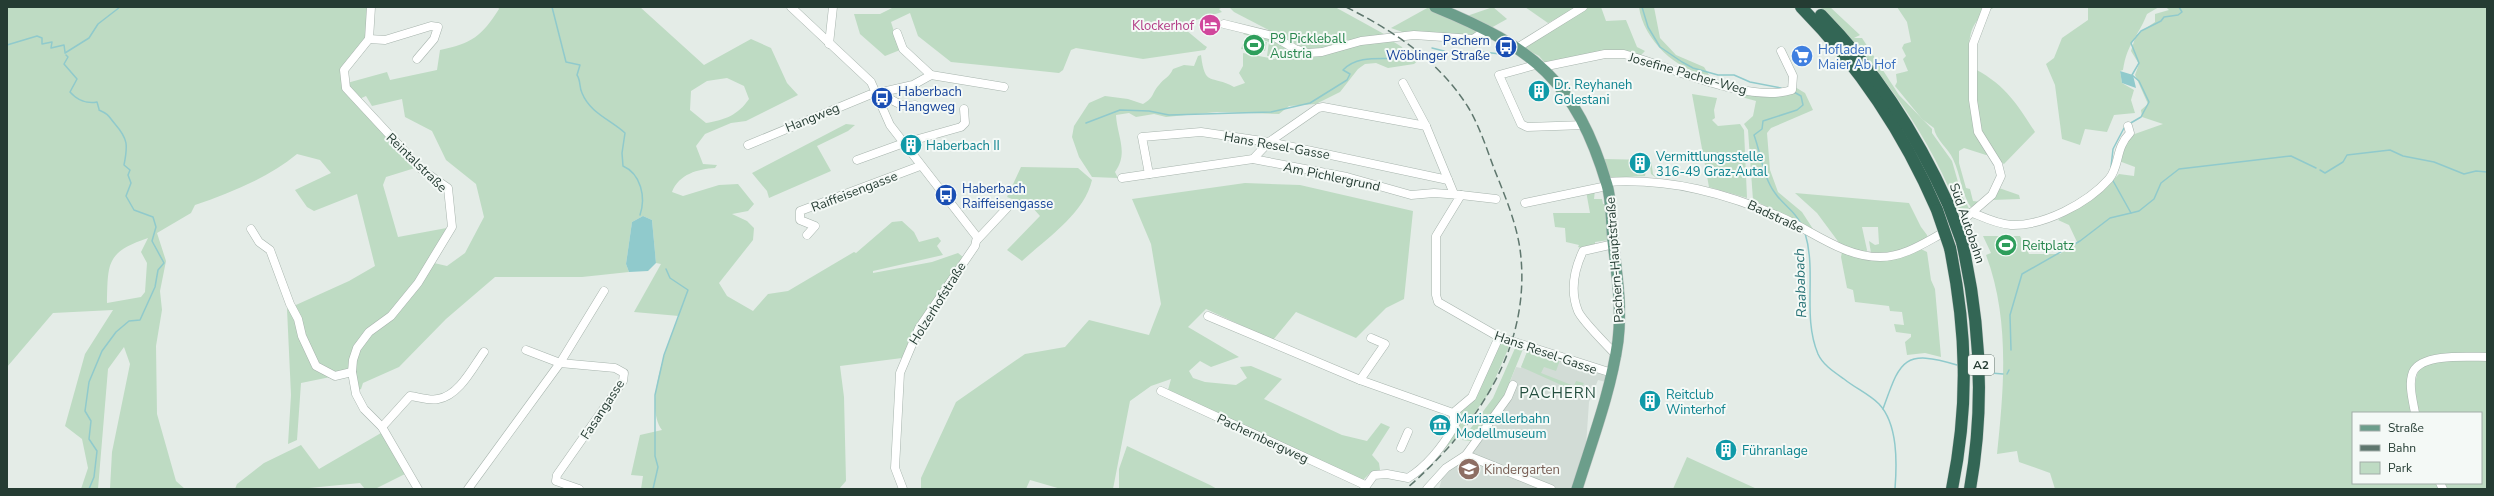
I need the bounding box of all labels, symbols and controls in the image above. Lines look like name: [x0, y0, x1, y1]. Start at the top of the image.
hotel icon: Klockerhof: [1197, 12, 1223, 38]
place label: Klockerhof: [1132, 17, 1195, 35]
place label: P9 Pickleball Austria: [1270, 30, 1346, 63]
sports icon: P9 Pickleball Austria: [1241, 32, 1267, 58]
place label: Pachern Wöblinger Straße: [1386, 32, 1490, 65]
bus stop icon: Pachern Wöblinger Straße: [1493, 34, 1519, 60]
place label: Hofladen Maier Ab Hof: [1818, 41, 1896, 74]
supermarket icon: Hofladen Maier Ab Hof: [1789, 43, 1815, 69]
street label: Josefine Pacher-Weg: [1626, 48, 1749, 99]
place label: Dr. Reyhaneh Golestani: [1554, 76, 1632, 109]
building icon: Dr. Reyhaneh Golestani: [1526, 78, 1552, 104]
place label: Haberbach Hangweg: [898, 83, 962, 116]
bus stop icon: Haberbach Hangweg: [869, 85, 895, 111]
street label: Hangweg: [782, 99, 842, 137]
street label: Hans Resel-Gasse: [1222, 128, 1331, 164]
street label: Reintalstraße: [382, 129, 451, 196]
building icon: Haberbach II: [898, 132, 924, 158]
place label: Haberbach II: [926, 137, 1000, 155]
place label: Vermittlungsstelle 316-49 Graz-Autal: [1655, 148, 1768, 181]
building icon: Vermittlungsstelle 316-49 Graz-Autal: [1627, 150, 1653, 176]
street label: Am Pichlergrund: [1282, 158, 1382, 196]
street label: Raiffeisengasse: [809, 167, 900, 217]
place label: Haberbach Raiffeisengasse: [962, 180, 1053, 213]
street label: Süd Autobahn: [1945, 181, 1989, 266]
bus stop icon: Haberbach Raiffeisengasse: [933, 182, 959, 208]
street label: Pachern-Hauptstraße: [1602, 196, 1628, 323]
street label: Badstraße: [1744, 196, 1807, 238]
sports icon: Reitplatz: [1993, 232, 2019, 258]
place label: Reitplatz: [2022, 237, 2074, 255]
water label: Raababach: [1790, 248, 1811, 318]
street label: Holzerhofstraße: [905, 259, 971, 348]
street label: Hans Resel-Gasse: [1492, 327, 1599, 379]
road number: A2: [1968, 355, 1994, 375]
street label: Fasangasse: [577, 376, 629, 443]
district label: PACHERN: [1519, 383, 1597, 403]
place label: Reitclub Winterhof: [1666, 386, 1726, 419]
building icon: Reitclub Winterhof: [1637, 388, 1663, 414]
street label: Pachernbergweg: [1214, 410, 1311, 468]
place label: Mariazellerbahn Modellmuseum: [1456, 410, 1550, 443]
museum icon: Mariazellerbahn Modellmuseum: [1427, 412, 1453, 438]
legend: [2352, 412, 2482, 484]
text: Straße: [2388, 420, 2424, 436]
building icon: Führanlage: [1713, 437, 1739, 463]
text: Bahn: [2388, 440, 2416, 456]
place label: Führanlage: [1742, 442, 1808, 460]
school or university icon: Kindergarten: [1456, 456, 1482, 482]
text: Park: [2388, 460, 2413, 476]
place label: Kindergarten: [1484, 461, 1560, 479]

